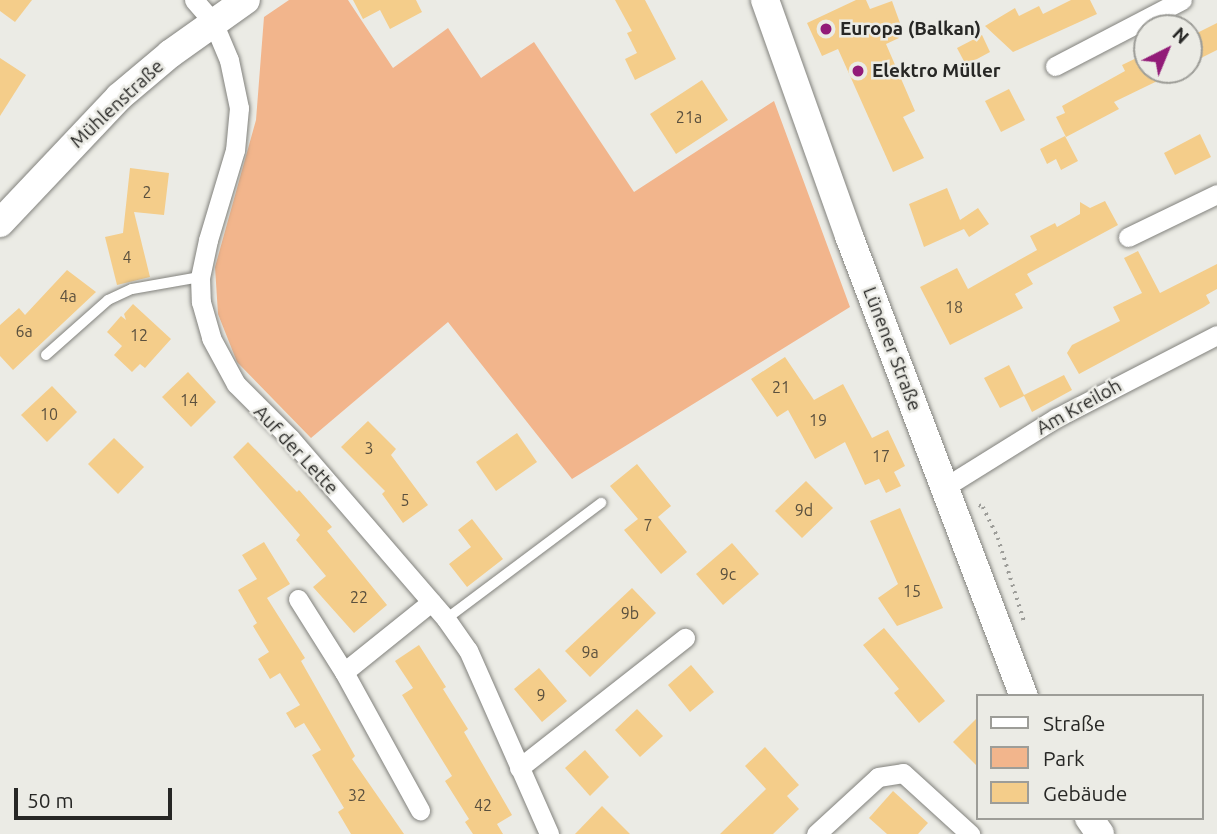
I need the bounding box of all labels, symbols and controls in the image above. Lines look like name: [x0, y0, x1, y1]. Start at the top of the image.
north arrow: [1133, 14, 1203, 84]
place label: Europa (Balkan): [840, 18, 981, 40]
marker: Europa (Balkan): [818, 21, 834, 37]
text: N: [1168, 22, 1194, 48]
street label: Mühlenstraße: [66, 55, 168, 153]
place label: Elektro Müller: [872, 60, 1001, 82]
marker: Elektro Müller: [850, 63, 866, 79]
house number: 21a: [676, 107, 702, 127]
house number: 2: [142, 182, 152, 202]
house number: 4: [122, 247, 132, 267]
street label: Lünener Straße: [858, 284, 926, 414]
house number: 4a: [59, 286, 77, 306]
house number: 18: [945, 297, 963, 317]
house number: 6a: [15, 321, 33, 341]
house number: 12: [130, 325, 148, 345]
street label: Am Kreiloh: [1032, 374, 1126, 440]
house number: 21: [772, 377, 790, 397]
house number: 14: [180, 390, 198, 410]
street label: Auf der Lette: [249, 401, 343, 499]
house number: 10: [40, 404, 58, 424]
house number: 19: [809, 410, 827, 430]
house number: 3: [364, 438, 374, 458]
house number: 17: [872, 446, 890, 466]
house number: 5: [400, 490, 410, 510]
house number: 9d: [795, 500, 813, 520]
house number: 7: [643, 515, 653, 535]
house number: 9c: [720, 564, 736, 584]
house number: 15: [903, 581, 921, 601]
house number: 22: [350, 587, 368, 607]
house number: 9b: [621, 603, 639, 623]
house number: 9a: [581, 642, 599, 662]
house number: 9: [536, 685, 546, 705]
legend: [976, 694, 1203, 820]
text: Straße: [1043, 711, 1105, 735]
text: Park: [1043, 746, 1085, 770]
scale bar: [18, 774, 175, 818]
text: Gebäude: [1043, 781, 1127, 805]
house number: 32: [348, 785, 366, 805]
text: 50 m: [27, 788, 74, 812]
house number: 42: [474, 795, 492, 815]

